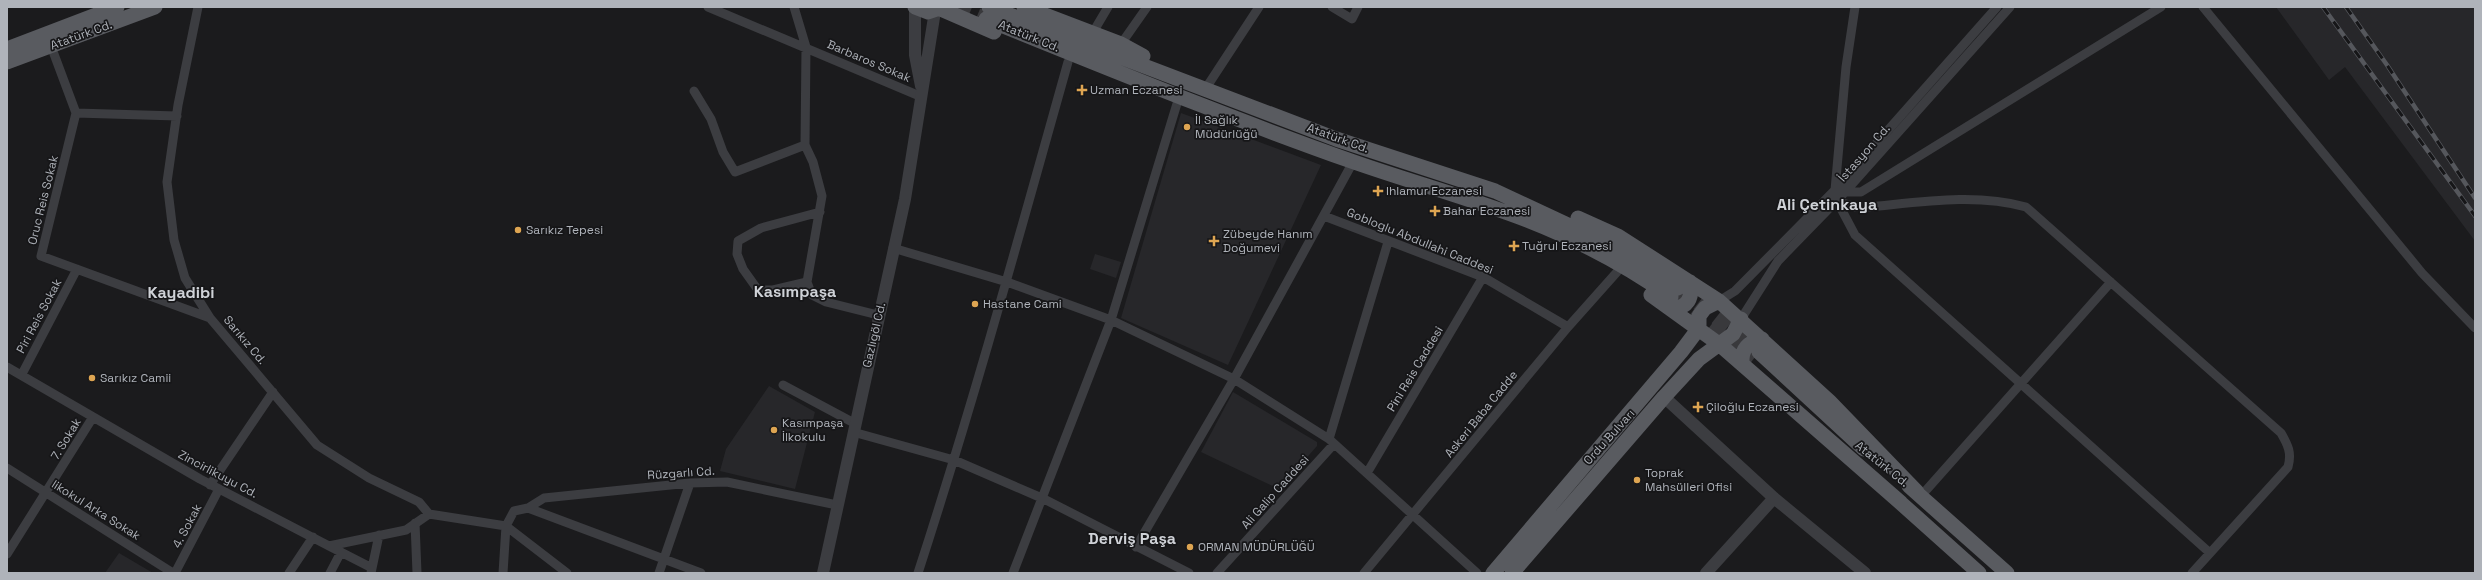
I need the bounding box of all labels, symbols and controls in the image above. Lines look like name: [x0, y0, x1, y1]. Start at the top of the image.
street label: Atatürk Cd.: [48, 16, 114, 54]
street label: Atatürk Cd.: [996, 16, 1062, 56]
street label: Barbaros Sokak: [825, 36, 914, 86]
place label: Uzman Eczanesi: [1090, 82, 1183, 98]
marker: Uzman Eczanesi: [1077, 85, 1087, 95]
place label: İl Sağlık Müdürlüğü: [1195, 112, 1258, 142]
street label: Atatürk Cd.: [1305, 119, 1371, 157]
street label: İstasyon Cd.: [1835, 121, 1893, 185]
marker: İl Sağlık Müdürlüğü: [1182, 122, 1192, 132]
street label: Oruc Reis Sokak: [24, 153, 62, 246]
place label: Ihlamur Eczanesi: [1386, 183, 1482, 199]
marker: Ihlamur Eczanesi: [1373, 186, 1383, 196]
district label: Ali Çetinkaya: [1777, 194, 1877, 215]
place label: Bahar Eczanesi: [1443, 203, 1530, 219]
street label: Gobloglu Abdullahi Caddesi: [1344, 204, 1496, 278]
marker: Bahar Eczanesi: [1430, 206, 1440, 216]
place label: Sarıkız Tepesi: [526, 222, 603, 238]
marker: Sarıkız Tepesi: [513, 225, 523, 235]
place label: Zübeyde Hanım Doğumevi: [1223, 226, 1313, 256]
marker: Zübeyde Hanım Doğumevi: [1208, 235, 1220, 247]
place label: Tuğrul Eczanesi: [1522, 238, 1612, 254]
marker: Tuğrul Eczanesi: [1509, 241, 1519, 251]
street label: Piri Reis Sokak: [13, 275, 66, 356]
district label: Kasımpaşa: [754, 281, 836, 302]
district label: Kayadibi: [148, 282, 214, 303]
place label: Hastane Cami: [983, 296, 1062, 312]
marker: Hastane Cami: [970, 299, 980, 309]
street label: Gazlıgöl Cd.: [859, 301, 889, 369]
street label: Sarıkız Cd.: [220, 312, 270, 368]
street label: Pini Reis Caddesi: [1383, 323, 1447, 415]
street label: Askeri Baba Cadde: [1441, 367, 1521, 461]
place label: Sarıkız Camii: [100, 370, 171, 386]
marker: Sarıkız Camii: [87, 373, 97, 383]
place label: Çiloğlu Eczanesi: [1706, 399, 1799, 415]
marker: Çiloğlu Eczanesi: [1693, 402, 1703, 412]
street label: Ordu Bulvarı: [1580, 406, 1638, 468]
street label: 7. Sokak: [47, 415, 85, 463]
place label: Kasımpaşa İlkokulu: [782, 415, 844, 445]
marker: Kasımpaşa İlkokulu: [769, 425, 779, 435]
street label: Atatürk Cd.: [1852, 437, 1912, 491]
street label: Zincirlikuyu Cd.: [175, 446, 261, 502]
street label: Ali Galip Caddesi: [1238, 452, 1313, 532]
street label: Rüzgarlı Cd.: [647, 463, 715, 483]
place label: Toprak Mahsülleri Ofisi: [1645, 465, 1732, 495]
marker: Toprak Mahsülleri Ofisi: [1632, 475, 1642, 485]
street label: likokul Arka Sokak: [49, 476, 144, 544]
street label: 4. Sokak: [169, 501, 206, 551]
district label: Derviş Paşa: [1088, 528, 1176, 549]
place label: ORMAN MÜDÜRLÜĞÜ: [1198, 539, 1315, 555]
marker: ORMAN MÜDÜRLÜĞÜ: [1185, 542, 1195, 552]

